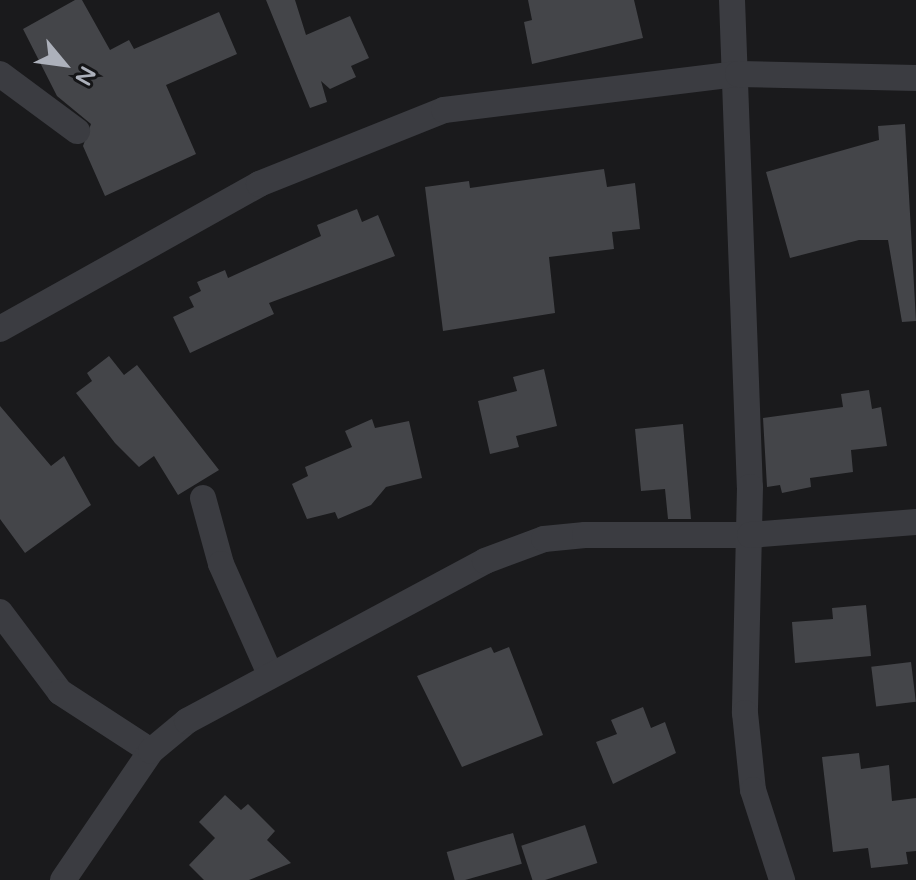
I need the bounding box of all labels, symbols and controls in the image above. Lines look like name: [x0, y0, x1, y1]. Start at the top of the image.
north arrow: [24, 24, 104, 104]
text: N: [69, 62, 101, 90]

